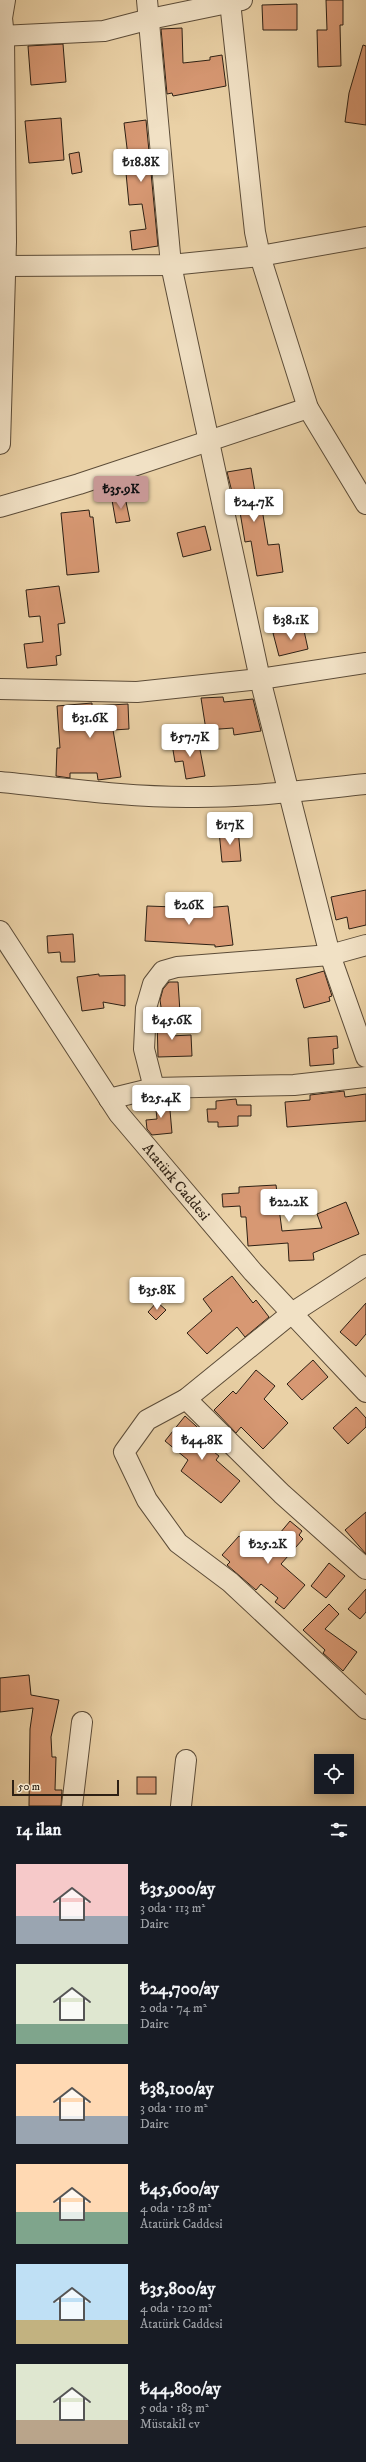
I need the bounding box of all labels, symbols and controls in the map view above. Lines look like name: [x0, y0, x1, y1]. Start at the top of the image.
pin: ₺18.8K: [108, 149, 174, 183]
text: ₺18.8K: [122, 154, 160, 170]
pin: ₺35.9K: [88, 476, 154, 510]
text: ₺35.9K: [102, 481, 140, 497]
pin: ₺24.7K: [221, 489, 287, 523]
text: ₺24.7K: [234, 494, 274, 510]
pin: ₺38.1K: [258, 607, 324, 641]
text: ₺38.1K: [273, 612, 309, 628]
pin: ₺31.6K: [57, 705, 123, 739]
text: ₺31.6K: [72, 710, 108, 726]
pin: ₺57.7K: [157, 724, 223, 758]
text: ₺57.7K: [171, 729, 209, 745]
pin: ₺17K: [206, 812, 254, 846]
text: ₺17K: [216, 817, 244, 833]
pin: ₺26K: [165, 892, 213, 926]
text: ₺26K: [174, 897, 204, 913]
pin: ₺45.6K: [139, 1007, 205, 1041]
text: ₺45.6K: [152, 1012, 192, 1028]
pin: ₺25.4K: [128, 1085, 194, 1119]
text: ₺25.4K: [141, 1090, 181, 1106]
street label: Atatürk Caddesi: [138, 1139, 214, 1225]
pin: ₺22.2K: [256, 1189, 322, 1223]
text: ₺22.2K: [269, 1194, 309, 1210]
pin: ₺35.8K: [124, 1277, 190, 1311]
text: ₺35.8K: [138, 1282, 176, 1298]
pin: ₺44.8K: [169, 1427, 235, 1461]
text: ₺44.8K: [181, 1432, 223, 1448]
pin: ₺25.2K: [235, 1531, 301, 1565]
text: ₺25.2K: [249, 1536, 287, 1552]
map controls: [314, 1754, 354, 1794]
button: locate: [314, 1754, 354, 1794]
scale bar: [12, 1778, 119, 1797]
text: 50 m: [18, 1780, 40, 1794]
text: 14 ilan: [16, 1819, 61, 1841]
icon: filters: [328, 1819, 350, 1841]
text: ₺35,900/ay: [140, 1878, 215, 1900]
icon: home: [48, 1880, 96, 1928]
text: 3 oda · 113 m²: [140, 1900, 205, 1916]
text: Daire: [140, 1916, 169, 1932]
text: ₺24,700/ay: [140, 1978, 219, 2000]
icon: home: [48, 1980, 96, 2028]
text: 2 oda · 74 m²: [140, 2000, 207, 2016]
text: Daire: [140, 2016, 169, 2032]
text: ₺38,100/ay: [140, 2078, 213, 2100]
icon: home: [48, 2080, 96, 2128]
text: 3 oda · 110 m²: [140, 2100, 208, 2116]
text: Daire: [140, 2116, 169, 2132]
text: ₺45,600/ay: [140, 2178, 219, 2200]
icon: home: [48, 2180, 96, 2228]
text: 4 oda · 128 m²: [140, 2200, 211, 2216]
text: Atatürk Caddesi: [140, 2216, 223, 2232]
text: ₺35,800/ay: [140, 2278, 215, 2300]
icon: home: [48, 2280, 96, 2328]
text: 4 oda · 120 m²: [140, 2300, 212, 2316]
text: Atatürk Caddesi: [140, 2316, 223, 2332]
text: ₺44,800/ay: [140, 2378, 221, 2400]
icon: home: [48, 2380, 96, 2428]
text: 5 oda · 183 m²: [140, 2400, 209, 2416]
text: Müstakil ev: [140, 2416, 200, 2432]

